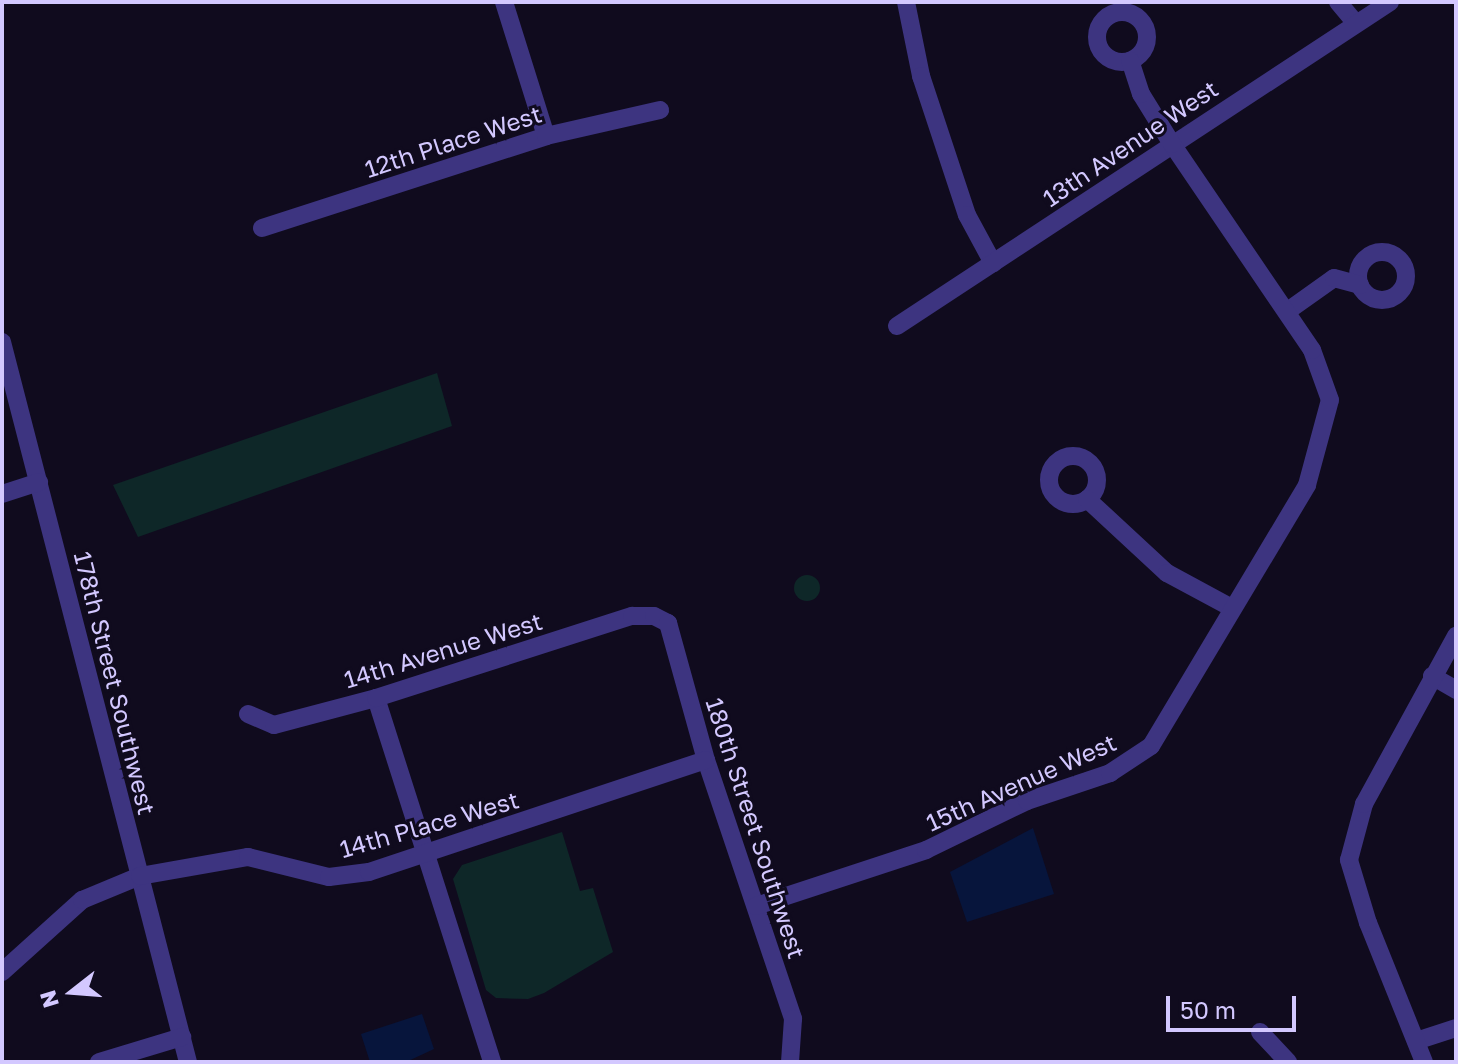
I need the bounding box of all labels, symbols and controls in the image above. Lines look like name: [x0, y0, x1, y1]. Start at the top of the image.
street label: 13th Avenue West: [1037, 74, 1223, 212]
street label: 12th Place West: [361, 99, 545, 183]
street label: 178th Street Southwest: [68, 548, 162, 818]
street label: 14th Avenue West: [340, 606, 546, 694]
street label: 180th Street Southwest: [700, 694, 812, 962]
street label: 15th Avenue West: [922, 727, 1120, 837]
street label: 14th Place West: [336, 785, 522, 863]
north arrow: [32, 952, 112, 1032]
scale bar: [1170, 980, 1300, 1030]
text: N: [33, 987, 64, 1011]
text: 50 m: [1180, 995, 1236, 1024]

